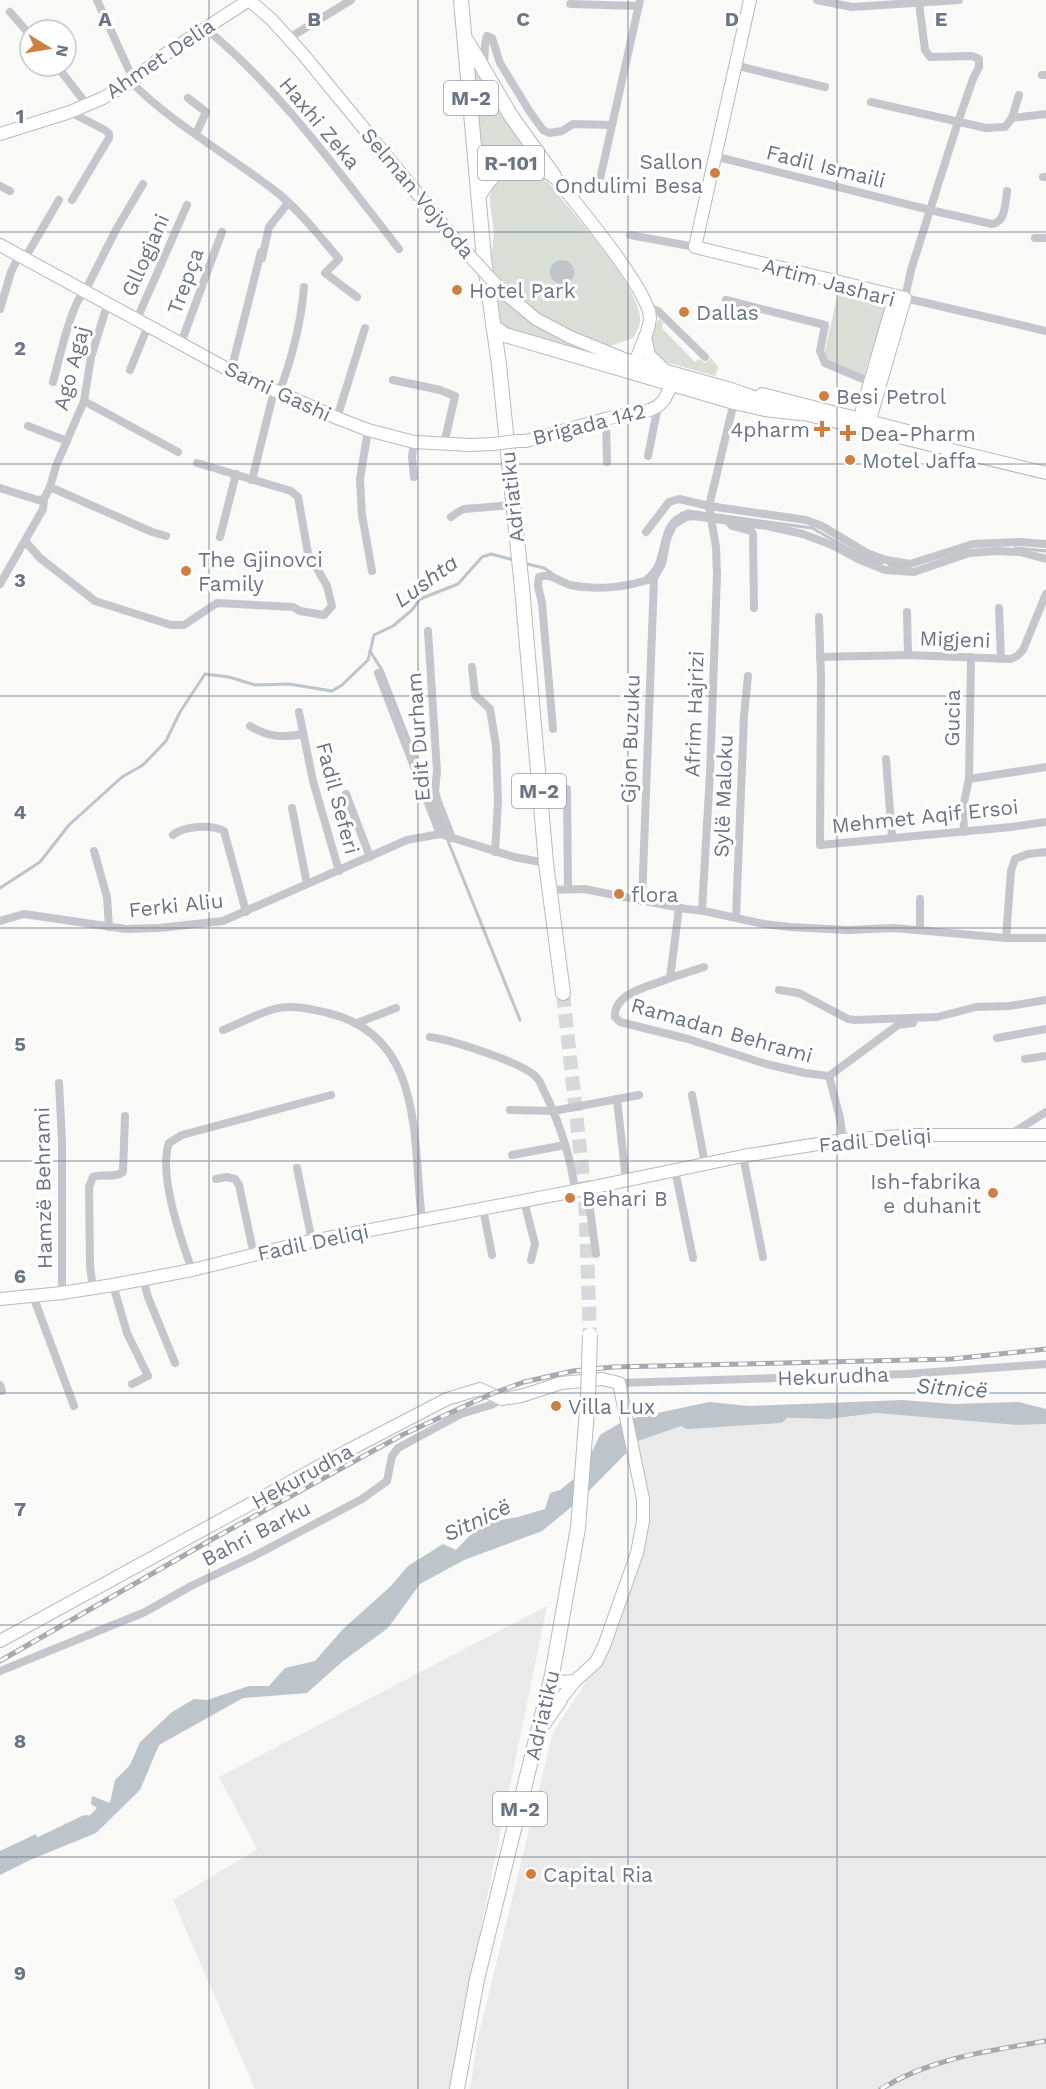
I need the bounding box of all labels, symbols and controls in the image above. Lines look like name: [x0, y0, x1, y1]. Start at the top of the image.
text: B: [307, 7, 321, 31]
text: C: [516, 7, 530, 31]
text: D: [725, 7, 739, 31]
text: E: [935, 7, 947, 31]
street label: Ahmet Delia: [101, 12, 219, 104]
north arrow: [18, 18, 78, 78]
text: N: [52, 43, 73, 58]
street label: Haxhi Zeka: [274, 72, 366, 174]
road number: M-2: [444, 81, 498, 115]
text: 1: [16, 104, 24, 128]
street label: Selman Vojvoda: [356, 123, 480, 263]
street label: Fadil Ismaili: [764, 139, 888, 193]
road number: R-101: [478, 146, 544, 180]
place label: Sallon Ondulimi Besa: [555, 149, 703, 198]
marker: Sallon Ondulimi Besa: [708, 166, 722, 180]
street label: Gllogjani: [116, 210, 174, 300]
street label: Trepça: [162, 244, 208, 317]
street label: Artim Jashari: [760, 252, 898, 312]
place label: Hotel Park: [469, 278, 576, 303]
marker: Hotel Park: [450, 283, 464, 297]
place label: Dallas: [696, 300, 759, 325]
marker: Dallas: [677, 305, 691, 319]
street label: Ago Agaj: [48, 323, 94, 413]
text: 2: [14, 336, 26, 360]
street label: Sami Gashi: [221, 355, 335, 427]
place label: Besi Petrol: [836, 384, 947, 409]
marker: Besi Petrol: [817, 389, 831, 403]
street label: Brigada 142: [530, 398, 648, 450]
place label: 4pharm: [731, 417, 810, 442]
place label: Dea-Pharm: [860, 421, 976, 446]
marker: 4pharm: [815, 422, 829, 436]
marker: Dea-Pharm: [841, 426, 855, 440]
place label: Motel Jaffa: [862, 448, 977, 473]
street label: Adriatiku: [495, 450, 529, 544]
marker: Motel Jaffa: [843, 453, 857, 467]
place label: The Gjinovci Family: [198, 547, 323, 596]
water label: Lushta: [389, 550, 463, 612]
marker: The Gjinovci Family: [179, 564, 193, 578]
text: 3: [14, 568, 26, 592]
street label: Migjeni: [919, 625, 991, 653]
street label: Afrim Hajrizi: [679, 650, 709, 778]
street label: Edit Durham: [401, 672, 435, 802]
street label: Gjon Buzuku: [615, 674, 645, 804]
street label: Gucia: [939, 689, 965, 747]
street label: Sylë Maloku: [708, 734, 738, 858]
street label: Fadil Seferi: [311, 739, 365, 857]
road number: M-2: [512, 774, 566, 808]
street label: Mehmet Aqif Ersoi: [830, 794, 1020, 838]
text: 4: [14, 800, 27, 824]
place label: flora: [631, 882, 679, 907]
marker: flora: [612, 887, 626, 901]
street label: Ferki Aliu: [127, 888, 225, 922]
street label: Ramadan Behrami: [628, 992, 816, 1068]
text: 5: [14, 1032, 26, 1056]
street label: Hamzë Behrami: [29, 1107, 57, 1269]
street label: Fadil Deliqi: [817, 1123, 933, 1157]
place label: Ish-fabrika e duhanit: [870, 1169, 981, 1218]
place label: Behari B: [582, 1186, 668, 1211]
marker: Ish-fabrika e duhanit: [986, 1186, 1000, 1200]
marker: Behari B: [563, 1191, 577, 1205]
street label: Fadil Deliqi: [255, 1218, 371, 1266]
text: 6: [14, 1264, 26, 1288]
street label: Hekurudha: [777, 1362, 889, 1390]
water label: Sitnicë: [915, 1373, 989, 1403]
place label: Villa Lux: [568, 1394, 655, 1419]
marker: Villa Lux: [549, 1399, 563, 1413]
street label: Hekurudha: [247, 1438, 357, 1514]
water label: Sitnicë: [439, 1494, 515, 1546]
street label: Bahri Barku: [197, 1495, 315, 1571]
text: 7: [14, 1497, 26, 1521]
street label: Adriatiku: [520, 1668, 564, 1762]
text: 8: [14, 1729, 26, 1753]
road number: M-2: [493, 1792, 547, 1826]
place label: Capital Ria: [543, 1862, 653, 1887]
marker: Capital Ria: [524, 1867, 538, 1881]
text: 9: [14, 1961, 26, 1985]

